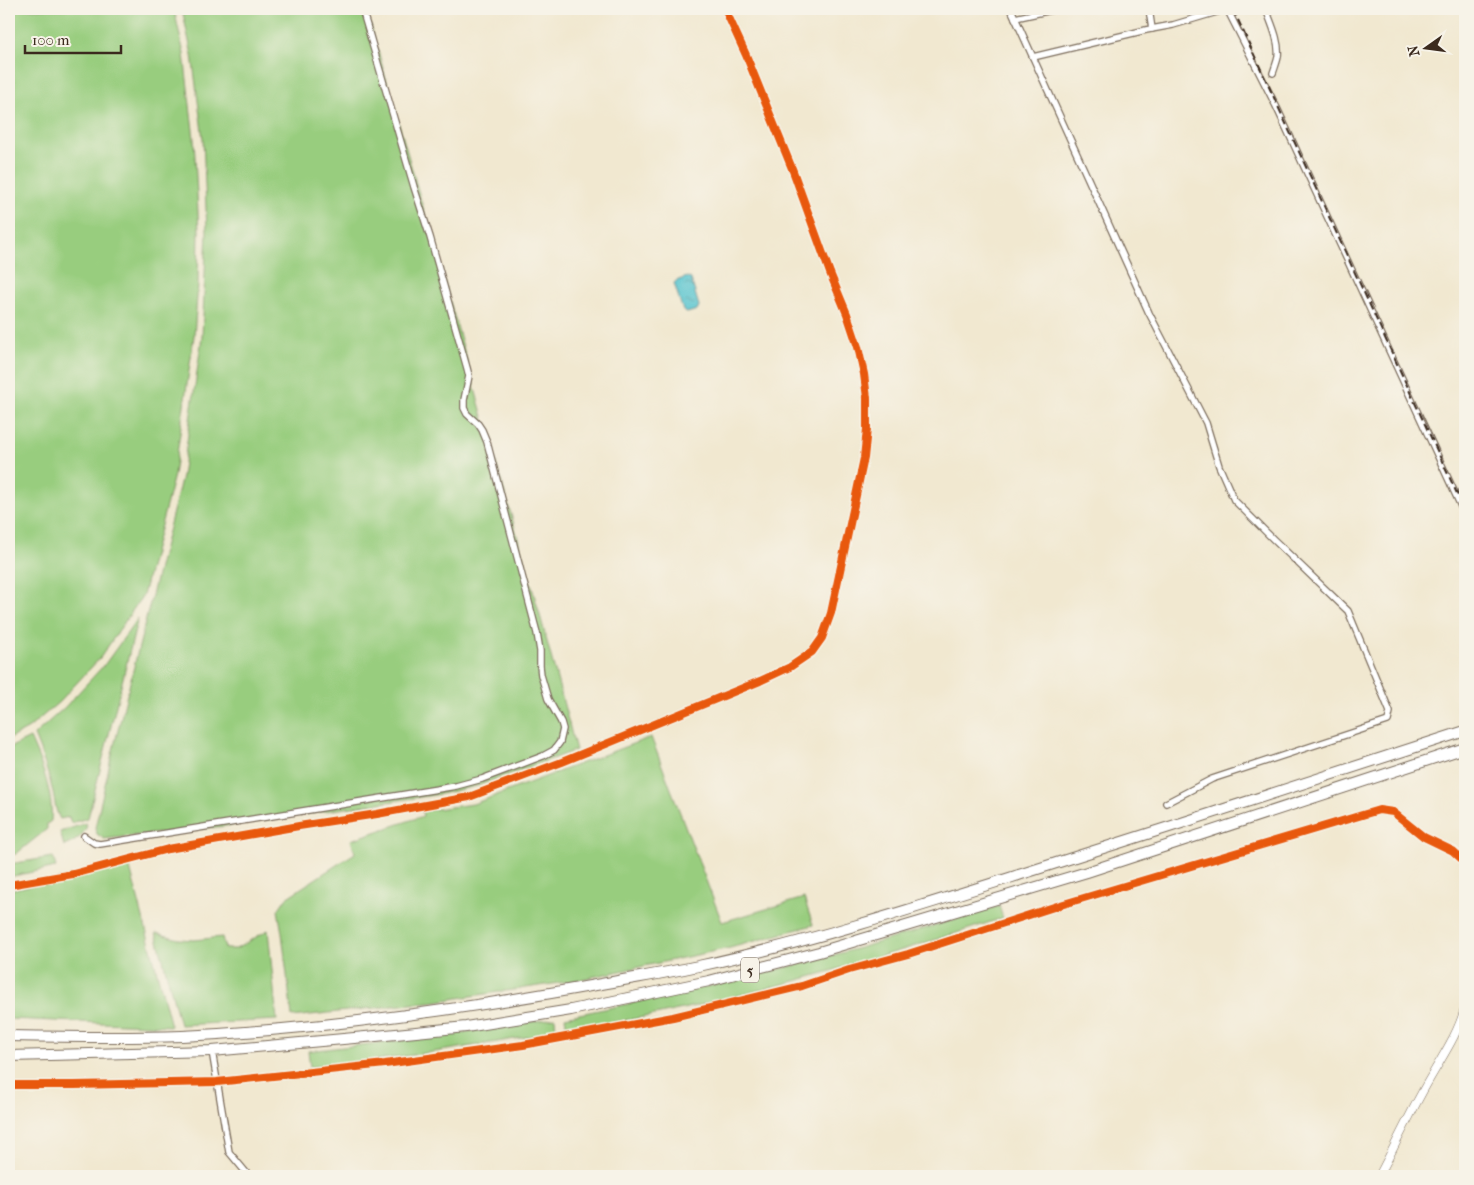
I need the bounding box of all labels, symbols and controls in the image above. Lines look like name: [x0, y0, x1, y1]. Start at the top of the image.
scale bar: [25, 22, 121, 54]
north arrow: [1402, 22, 1452, 72]
text: 100 m: [32, 31, 70, 49]
text: N: [1404, 43, 1423, 58]
road number: 5: [741, 958, 759, 982]

